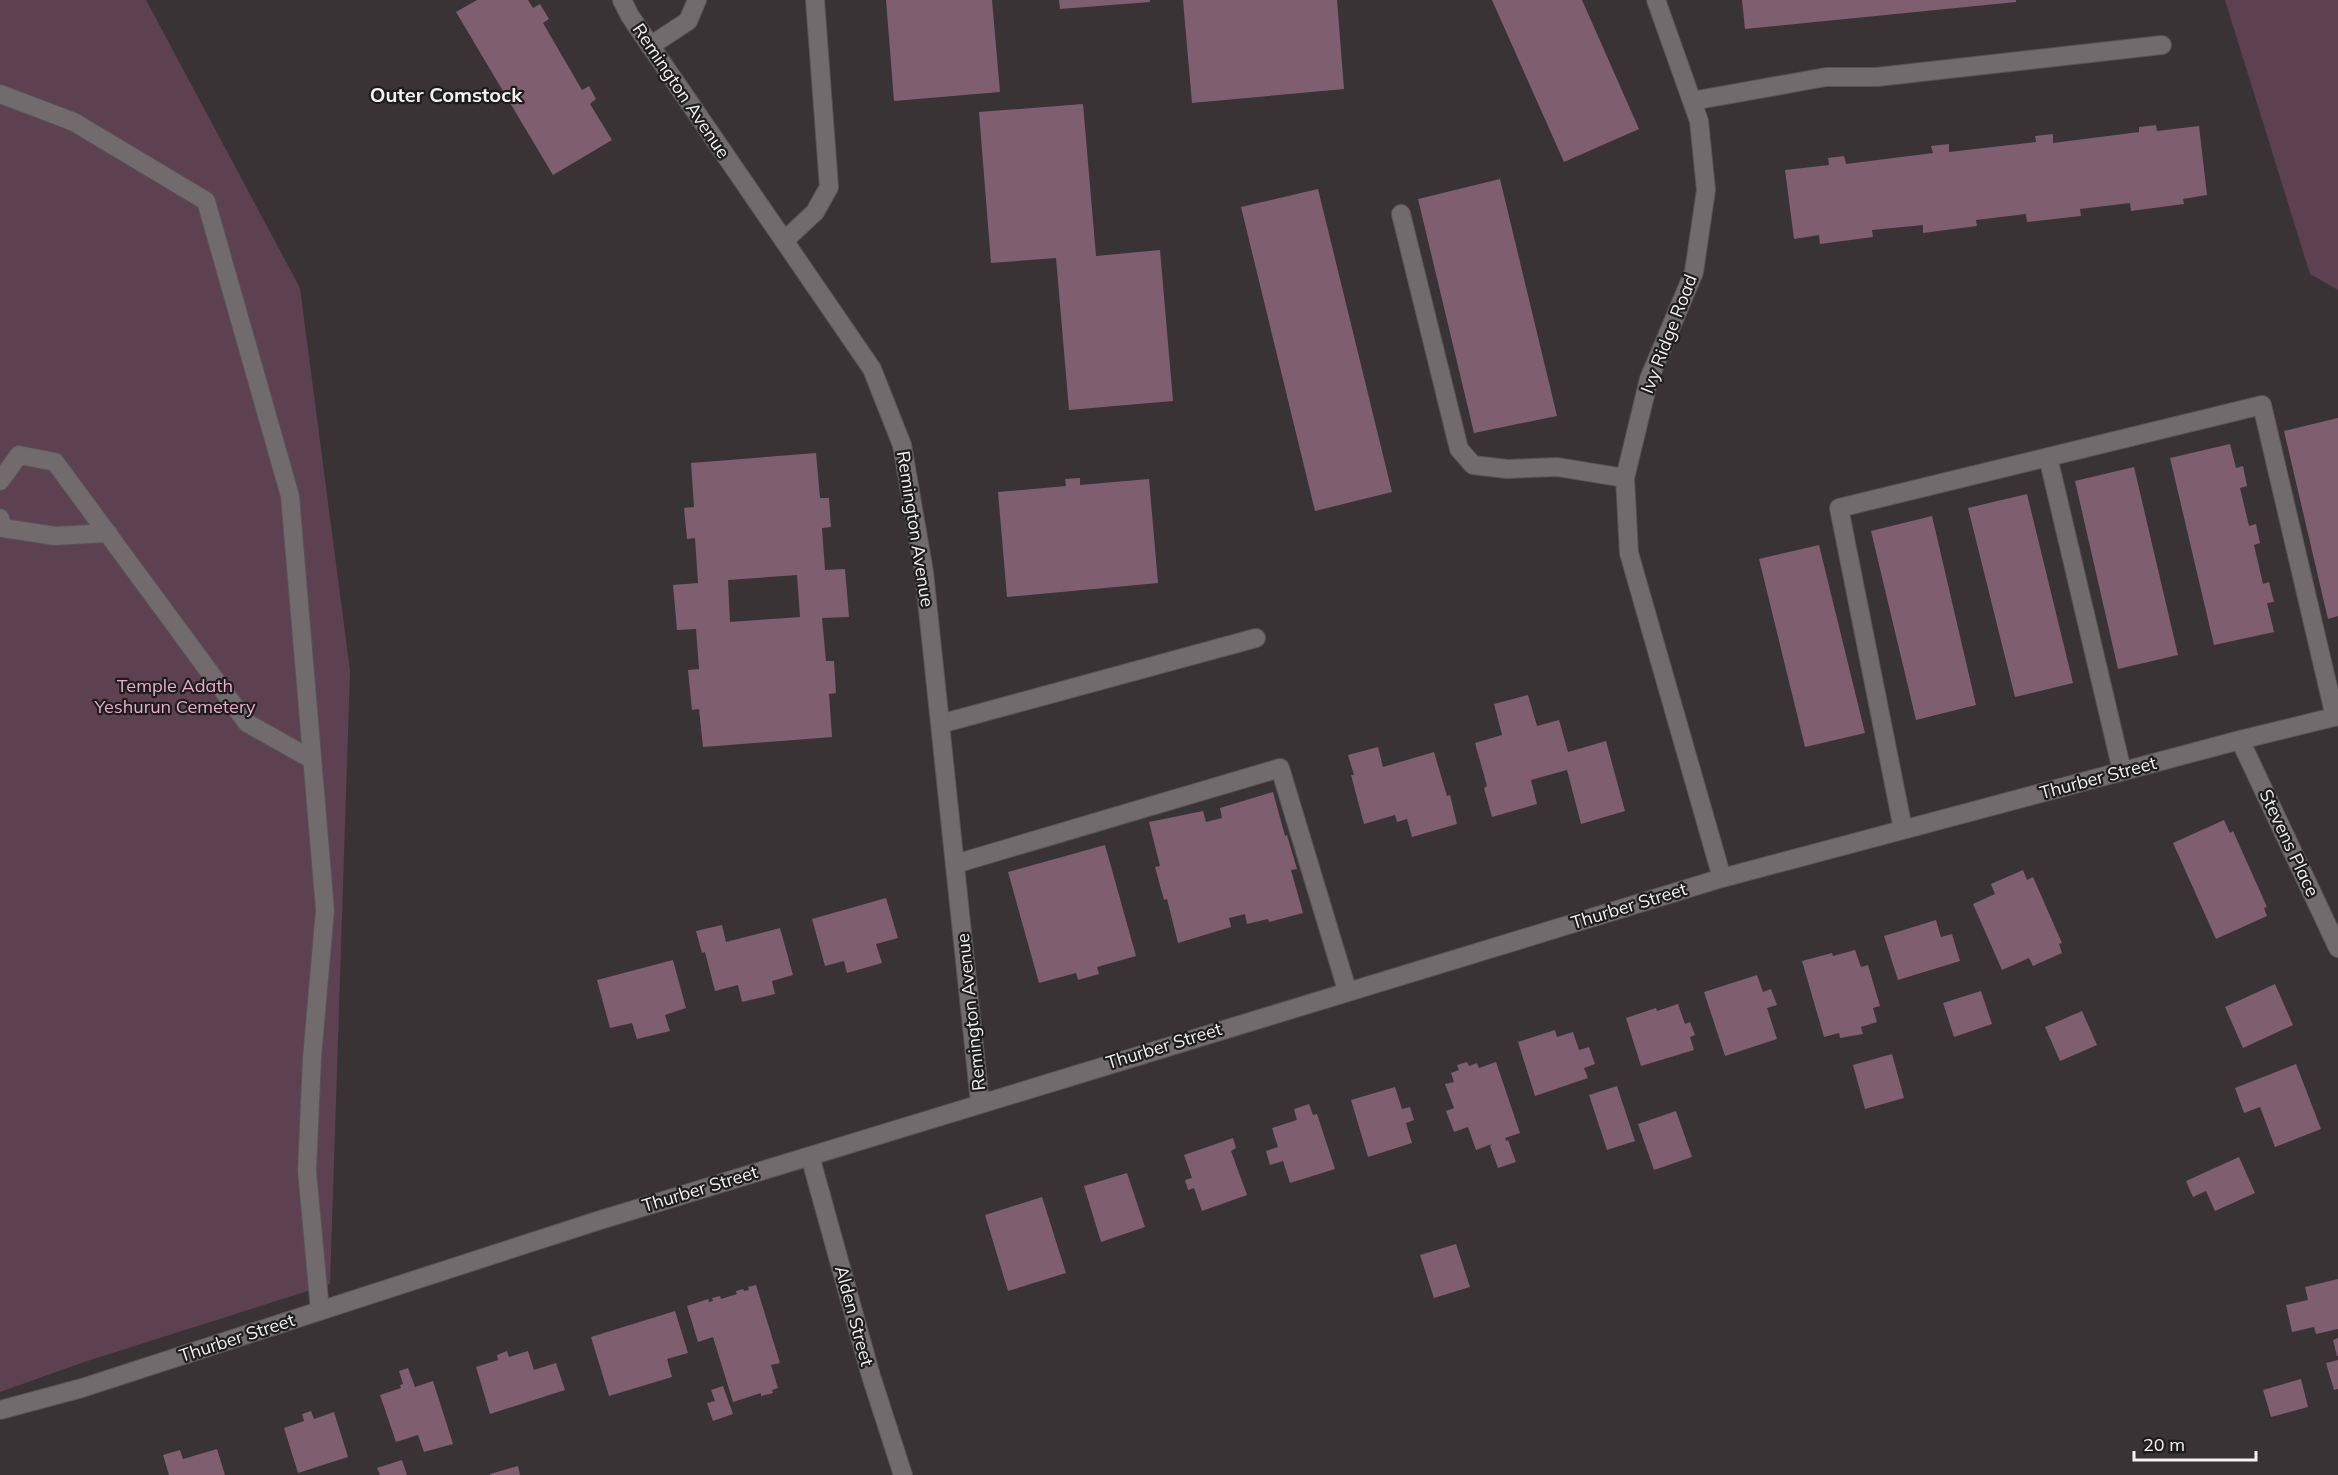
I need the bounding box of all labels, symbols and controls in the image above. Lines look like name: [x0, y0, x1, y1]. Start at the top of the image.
street label: Remington Avenue: [628, 19, 735, 163]
district label: Outer Comstock: [370, 82, 523, 107]
street label: Ivy Ridge Road: [1635, 271, 1702, 397]
street label: Remington Avenue: [892, 449, 939, 609]
park label: Temple Adath Yeshurun Cemetery: [93, 674, 256, 718]
street label: Thurber Street: [2037, 751, 2159, 804]
street label: Stevens Place: [2255, 785, 2324, 900]
street label: Thurber Street: [1568, 877, 1690, 934]
street label: Remington Avenue: [951, 932, 990, 1092]
street label: Thurber Street: [1103, 1017, 1225, 1074]
street label: Thurber Street: [639, 1160, 761, 1217]
street label: Alden Street: [830, 1263, 879, 1369]
street label: Thurber Street: [176, 1308, 297, 1367]
scale bar: [2134, 1424, 2256, 1462]
text: 20 m: [2143, 1433, 2185, 1456]

